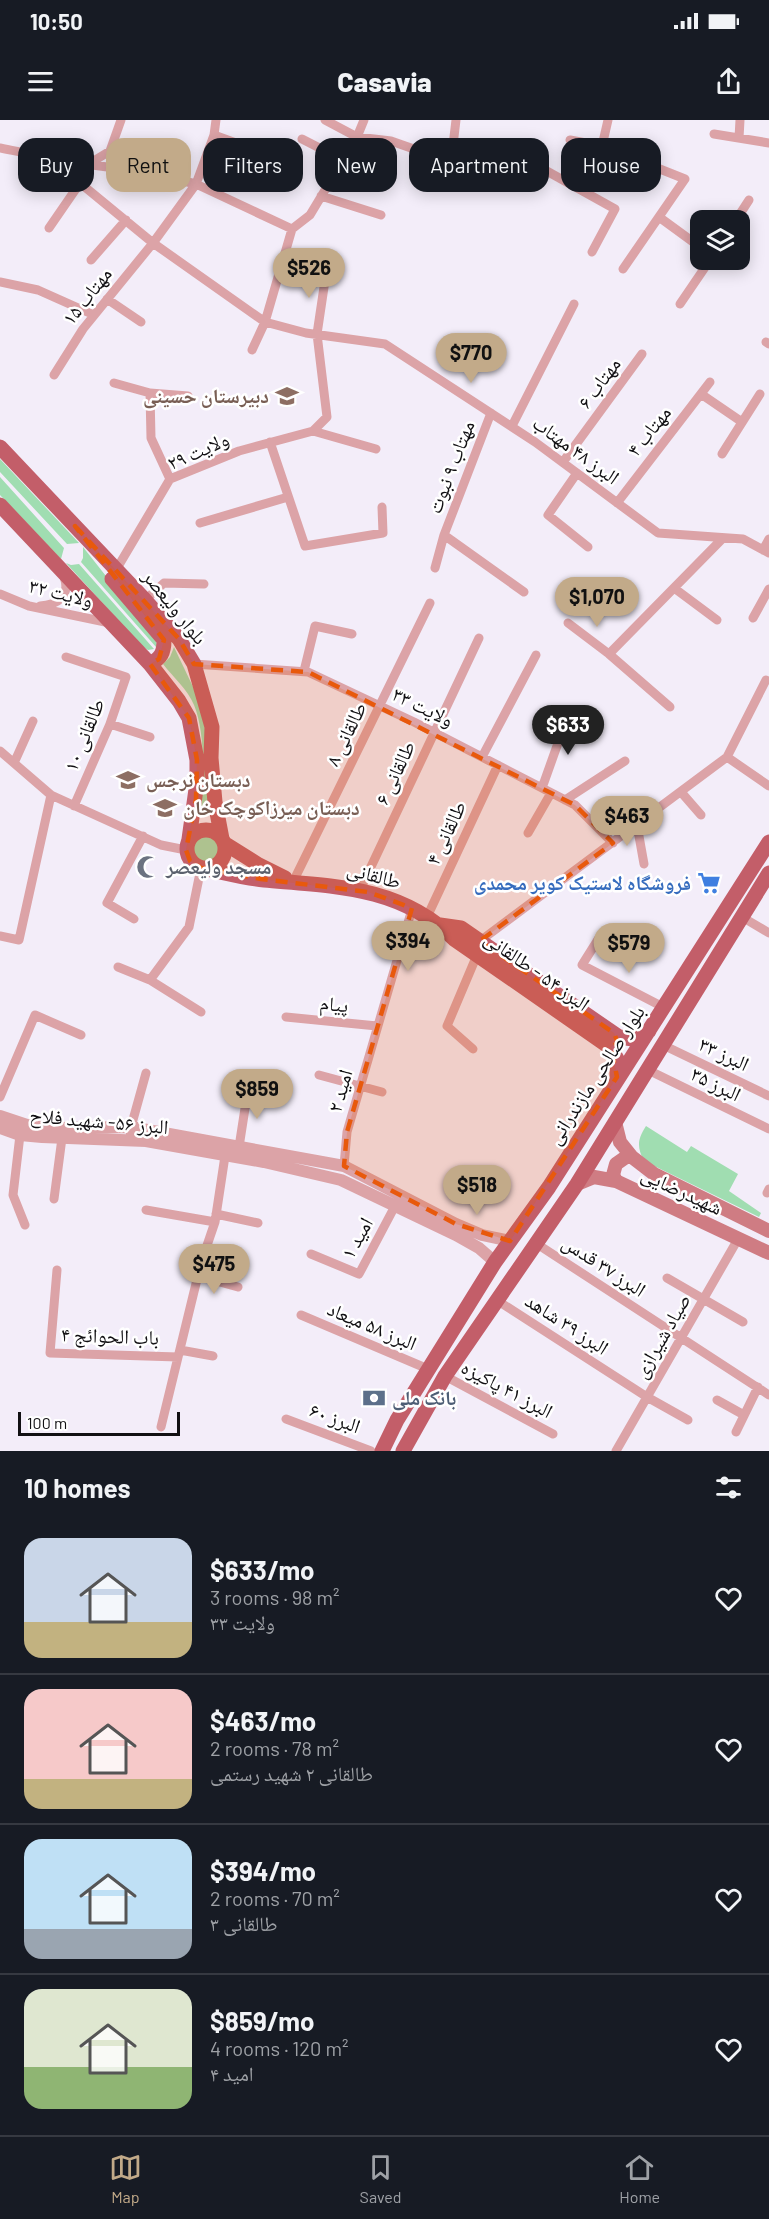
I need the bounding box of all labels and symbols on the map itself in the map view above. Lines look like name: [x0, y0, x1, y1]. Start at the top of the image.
pin: $526: [273, 248, 345, 299]
street label: مهتاب ۱۵: [56, 262, 117, 330]
pin: $770: [435, 333, 507, 384]
street label: مهتاب ۶: [572, 352, 626, 413]
place label: دبیرستان حسینی: [143, 383, 269, 409]
school or university icon: دبیرستان حسینی: [274, 383, 300, 409]
street label: مهتاب ۴: [621, 400, 676, 461]
street label: البرز ۴۸ مهتاب: [528, 410, 625, 489]
street label: مهتاب ۹ نبوت: [421, 417, 480, 517]
street label: ولایت ٢٩: [163, 426, 232, 475]
street label: بلوار ولیعصر: [137, 563, 213, 649]
street label: ولایت ۳۲: [27, 573, 96, 612]
pin: $1,070: [548, 577, 646, 628]
street label: ولایت ٣۳: [389, 681, 458, 731]
street label: طالقانی ۱۰: [58, 695, 109, 775]
street label: طالقانی ۸: [320, 698, 372, 770]
pin: $633: [532, 705, 604, 756]
street label: طالقانی ۶: [369, 737, 420, 809]
school or university icon: دبستان نرجس: [115, 767, 141, 793]
place label: دبستان نرجس: [146, 767, 250, 793]
school or university icon: دبستان میرزاکوچک خان: [152, 795, 178, 821]
place label: دبستان میرزاکوچک خان: [183, 795, 360, 820]
pin: $463: [591, 796, 663, 847]
street label: طالقانی ۴: [420, 797, 471, 869]
mosque icon: مسجد ولیعصر: [135, 854, 161, 880]
place label: مسجد ولیعصر: [165, 854, 272, 879]
street label: طالقانی: [345, 855, 404, 894]
place label: فروشگاه لاستیک کویر محمدی: [474, 870, 691, 895]
supermarket icon: فروشگاه لاستیک کویر محمدی: [696, 870, 722, 896]
pin: $394: [372, 921, 444, 972]
pin: $579: [593, 923, 665, 974]
street label: البرز ۵۴ - طالقانی: [480, 925, 595, 1016]
street label: پیام: [318, 990, 350, 1019]
street label: بلوار صالحی مازندرانی: [541, 1000, 650, 1149]
street label: البرز ۳۳: [695, 1031, 753, 1076]
street label: البرز ۳۵: [687, 1061, 745, 1106]
street label: امید ۲: [322, 1066, 357, 1115]
pin: $859: [221, 1069, 293, 1120]
street label: البرز ۵۶- شهید فلاح: [28, 1102, 170, 1140]
street label: شهیدرضایی: [638, 1161, 727, 1220]
pin: $518: [441, 1165, 513, 1216]
street label: امید ۱: [335, 1213, 377, 1263]
street label: البرز ۳۷ قدس: [558, 1229, 651, 1302]
pin: $475: [178, 1244, 250, 1295]
street label: البرز ۳۹ شاهد: [521, 1287, 614, 1359]
street label: صیاد شیرازی: [627, 1289, 696, 1383]
street label: البرز ۵۸ میعاد: [324, 1296, 421, 1355]
street label: باب الحوائج ۴: [60, 1321, 160, 1351]
street label: البرز ۴۱ پاکیزه: [457, 1354, 557, 1423]
bank icon: بانک ملی: [361, 1385, 387, 1411]
place label: بانک ملی: [392, 1385, 456, 1411]
street label: البرز ۶۰: [306, 1397, 364, 1438]
scale bar: [18, 1409, 180, 1436]

